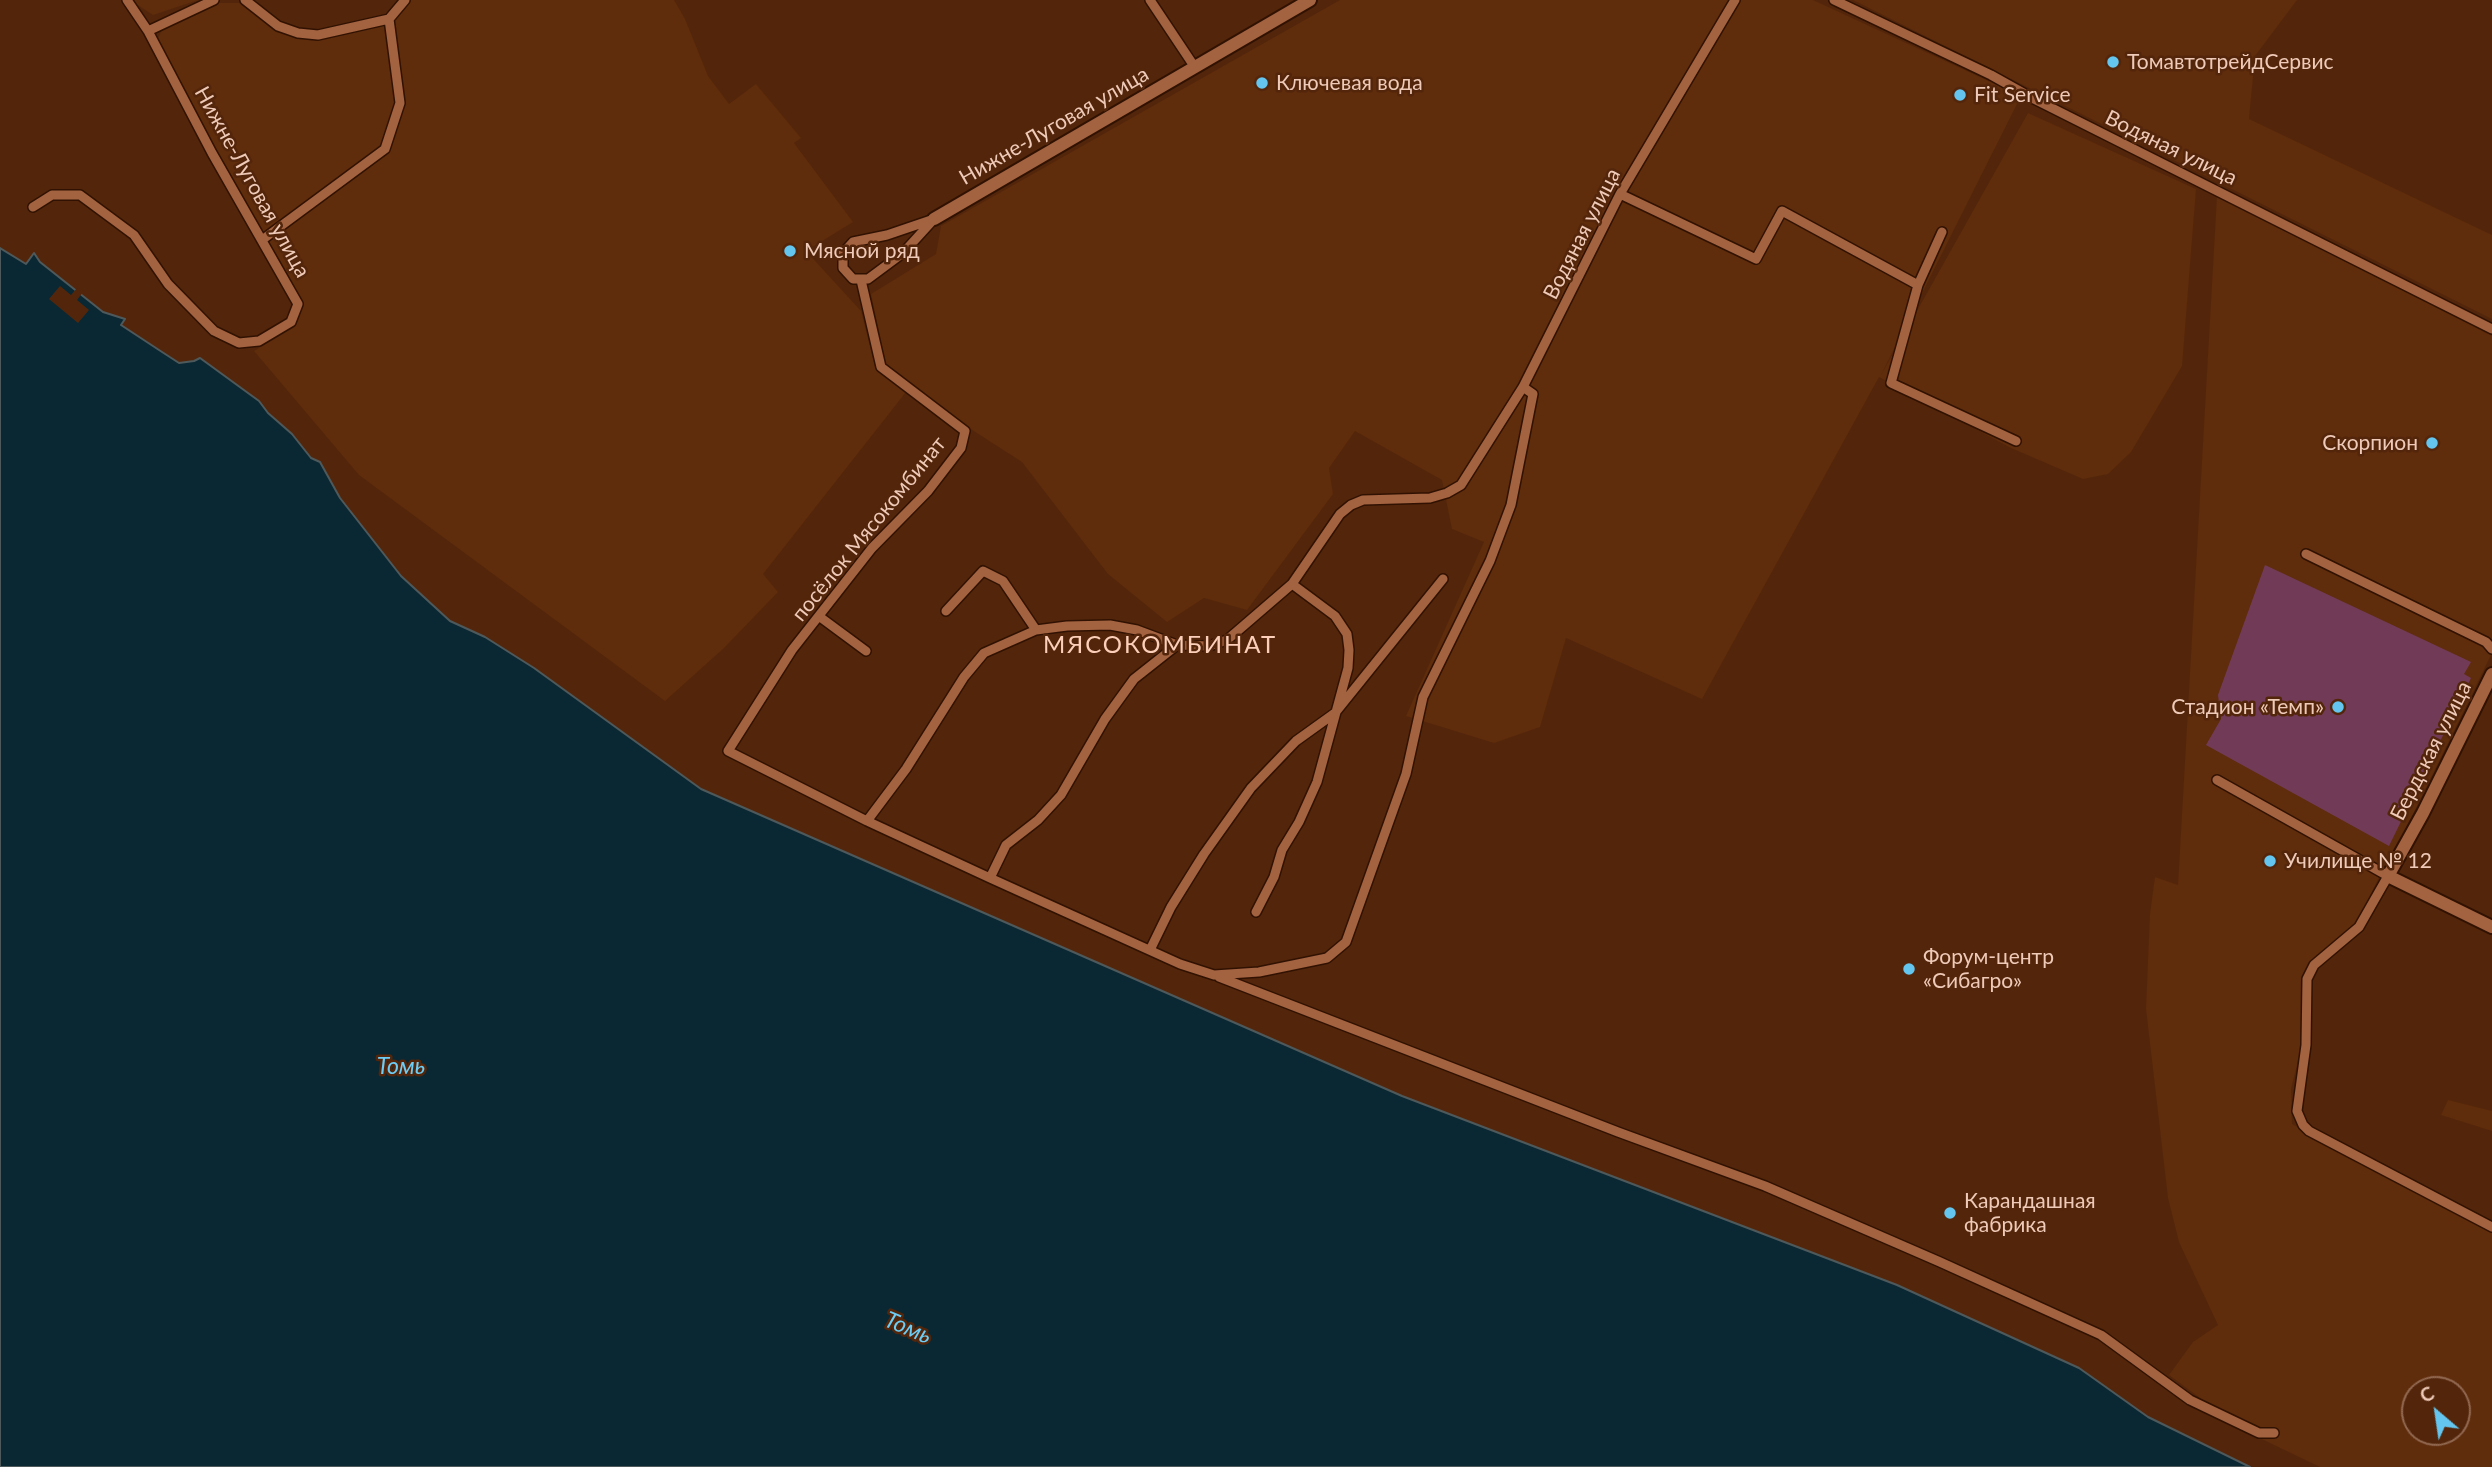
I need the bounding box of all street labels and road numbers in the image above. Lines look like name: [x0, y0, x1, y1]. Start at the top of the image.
street label: Нижне-Луговая улица: [955, 61, 1153, 191]
street label: Нижне-Луговая улица: [189, 82, 315, 282]
street label: Водяная улица: [2101, 105, 2241, 191]
street label: Водяная улица: [1538, 164, 1626, 304]
street label: посёлок Мясокомбинат: [787, 431, 951, 627]
street label: Бердская улица: [2385, 677, 2477, 825]

